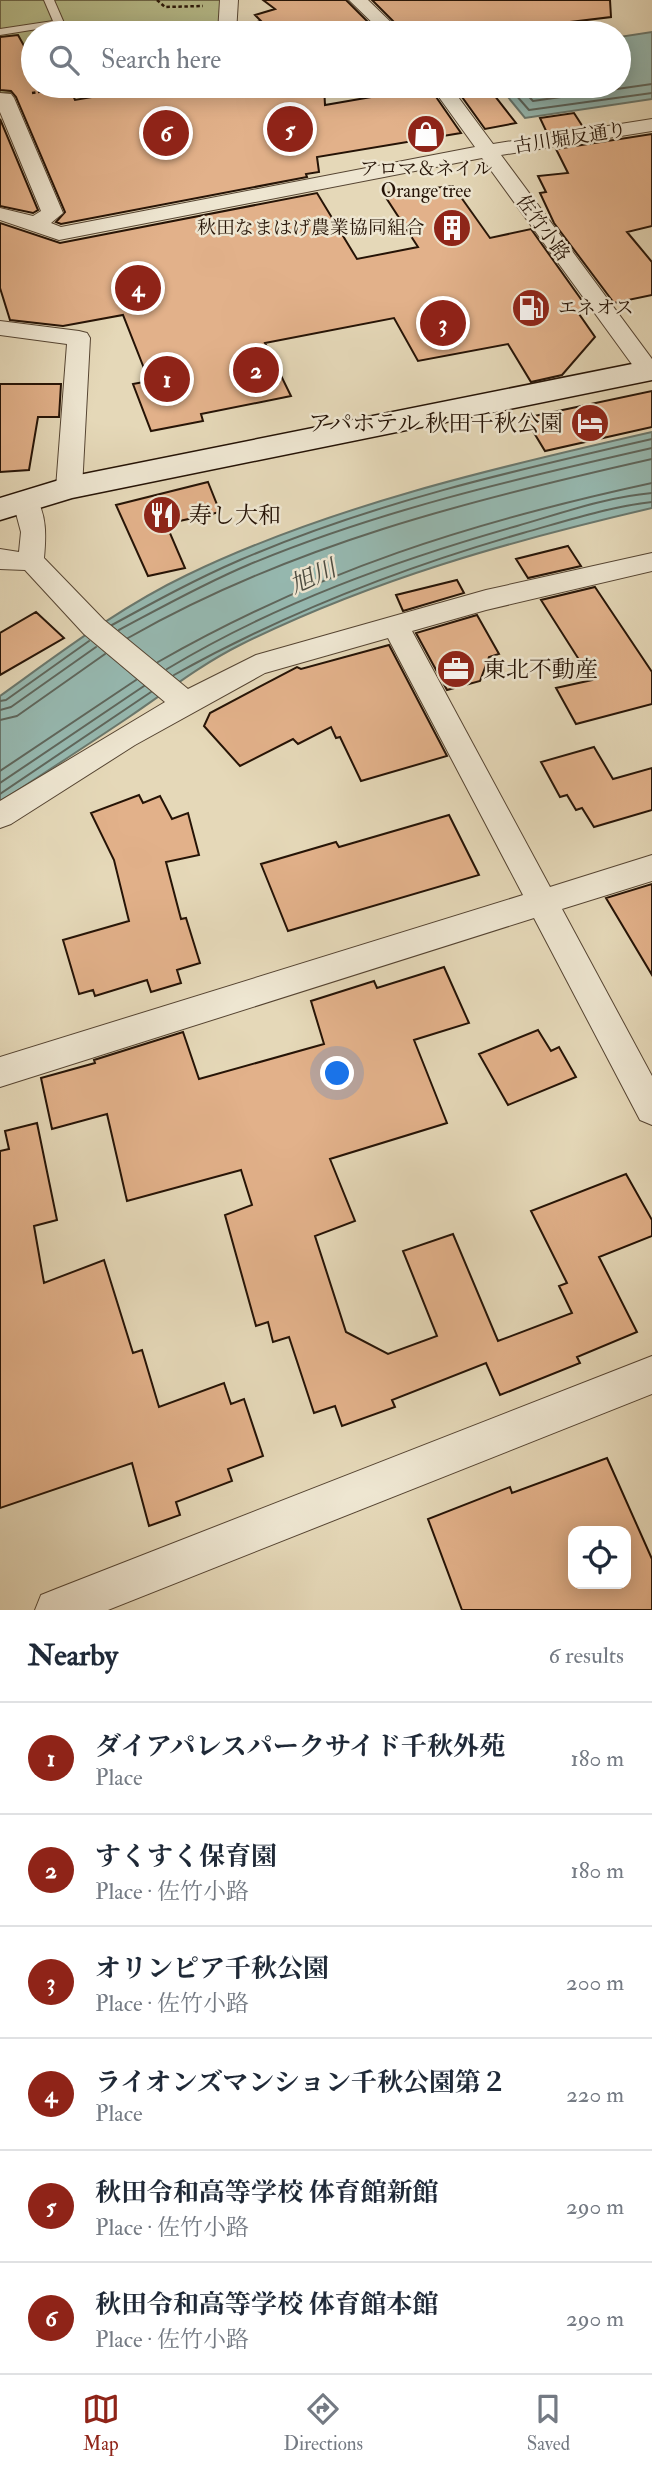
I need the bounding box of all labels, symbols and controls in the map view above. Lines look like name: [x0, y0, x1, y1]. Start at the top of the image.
search box: [21, 21, 631, 98]
icon: search: [45, 41, 83, 79]
text: Search here: [101, 44, 221, 76]
pin: 5: [267, 103, 313, 155]
pin: 6: [143, 107, 189, 159]
shop icon: アロマ＆ネイル Orange tree: [405, 113, 447, 155]
street label: 古川堀反通り: [512, 117, 628, 159]
place label: アロマ＆ネイル Orange tree: [360, 157, 492, 203]
street label: 佐竹小路: [511, 190, 575, 266]
building icon: 秋田なまはげ農業協同組合: [431, 207, 473, 249]
place label: 秋田なまはげ農業協同組合: [197, 216, 425, 240]
pin: 4: [115, 262, 161, 314]
fuel station icon: エネオス: [510, 287, 552, 329]
place label: エネオス: [558, 296, 634, 320]
pin: 3: [420, 297, 466, 349]
pin: 2: [233, 344, 279, 396]
pin: 1: [144, 353, 190, 405]
hotel icon: アパホテル 秋田千秋公園: [569, 402, 611, 444]
place label: アパホテル 秋田千秋公園: [308, 409, 563, 438]
restaurant icon: 寿し大和: [141, 494, 183, 536]
place label: 寿し大和: [189, 501, 281, 530]
water label: 旭川: [285, 552, 344, 601]
office icon: 東北不動産: [435, 648, 477, 690]
place label: 東北不動産: [483, 655, 598, 684]
your location: [320, 1056, 354, 1090]
map controls: [568, 1526, 631, 1589]
button: locate: [568, 1526, 631, 1589]
text: Nearby: [28, 1637, 118, 1674]
text: 6 results: [549, 1641, 624, 1670]
text: ダイアパレスパークサイド千秋外苑: [95, 1731, 505, 1763]
text: 1: [47, 1744, 55, 1773]
text: 180 m: [571, 1744, 624, 1773]
text: Place: [95, 1763, 143, 1792]
text: すくすく保育園: [95, 1841, 277, 1873]
text: 2: [45, 1856, 57, 1885]
text: 180 m: [571, 1856, 624, 1885]
text: Place · 佐竹小路: [95, 1877, 249, 1906]
text: オリンピア千秋公園: [95, 1953, 329, 1985]
text: 3: [47, 1968, 55, 1997]
text: 200 m: [566, 1968, 624, 1997]
text: Place · 佐竹小路: [95, 1989, 249, 2018]
text: ライオンズマンション千秋公園第２: [95, 2067, 507, 2099]
text: 4: [45, 2080, 57, 2109]
text: 220 m: [566, 2080, 624, 2109]
text: Place: [95, 2099, 143, 2128]
text: 秋田令和高等学校 体育館新館: [95, 2177, 438, 2209]
text: 5: [46, 2192, 56, 2221]
text: 290 m: [566, 2192, 624, 2221]
text: Place · 佐竹小路: [95, 2213, 249, 2242]
text: 秋田令和高等学校 体育館本館: [95, 2289, 438, 2321]
text: 6: [45, 2304, 57, 2333]
text: 290 m: [566, 2304, 624, 2333]
text: Place · 佐竹小路: [95, 2325, 249, 2354]
tab: Map: [82, 2390, 120, 2456]
tab: Directions: [283, 2390, 363, 2456]
tab: Saved: [527, 2390, 570, 2456]

